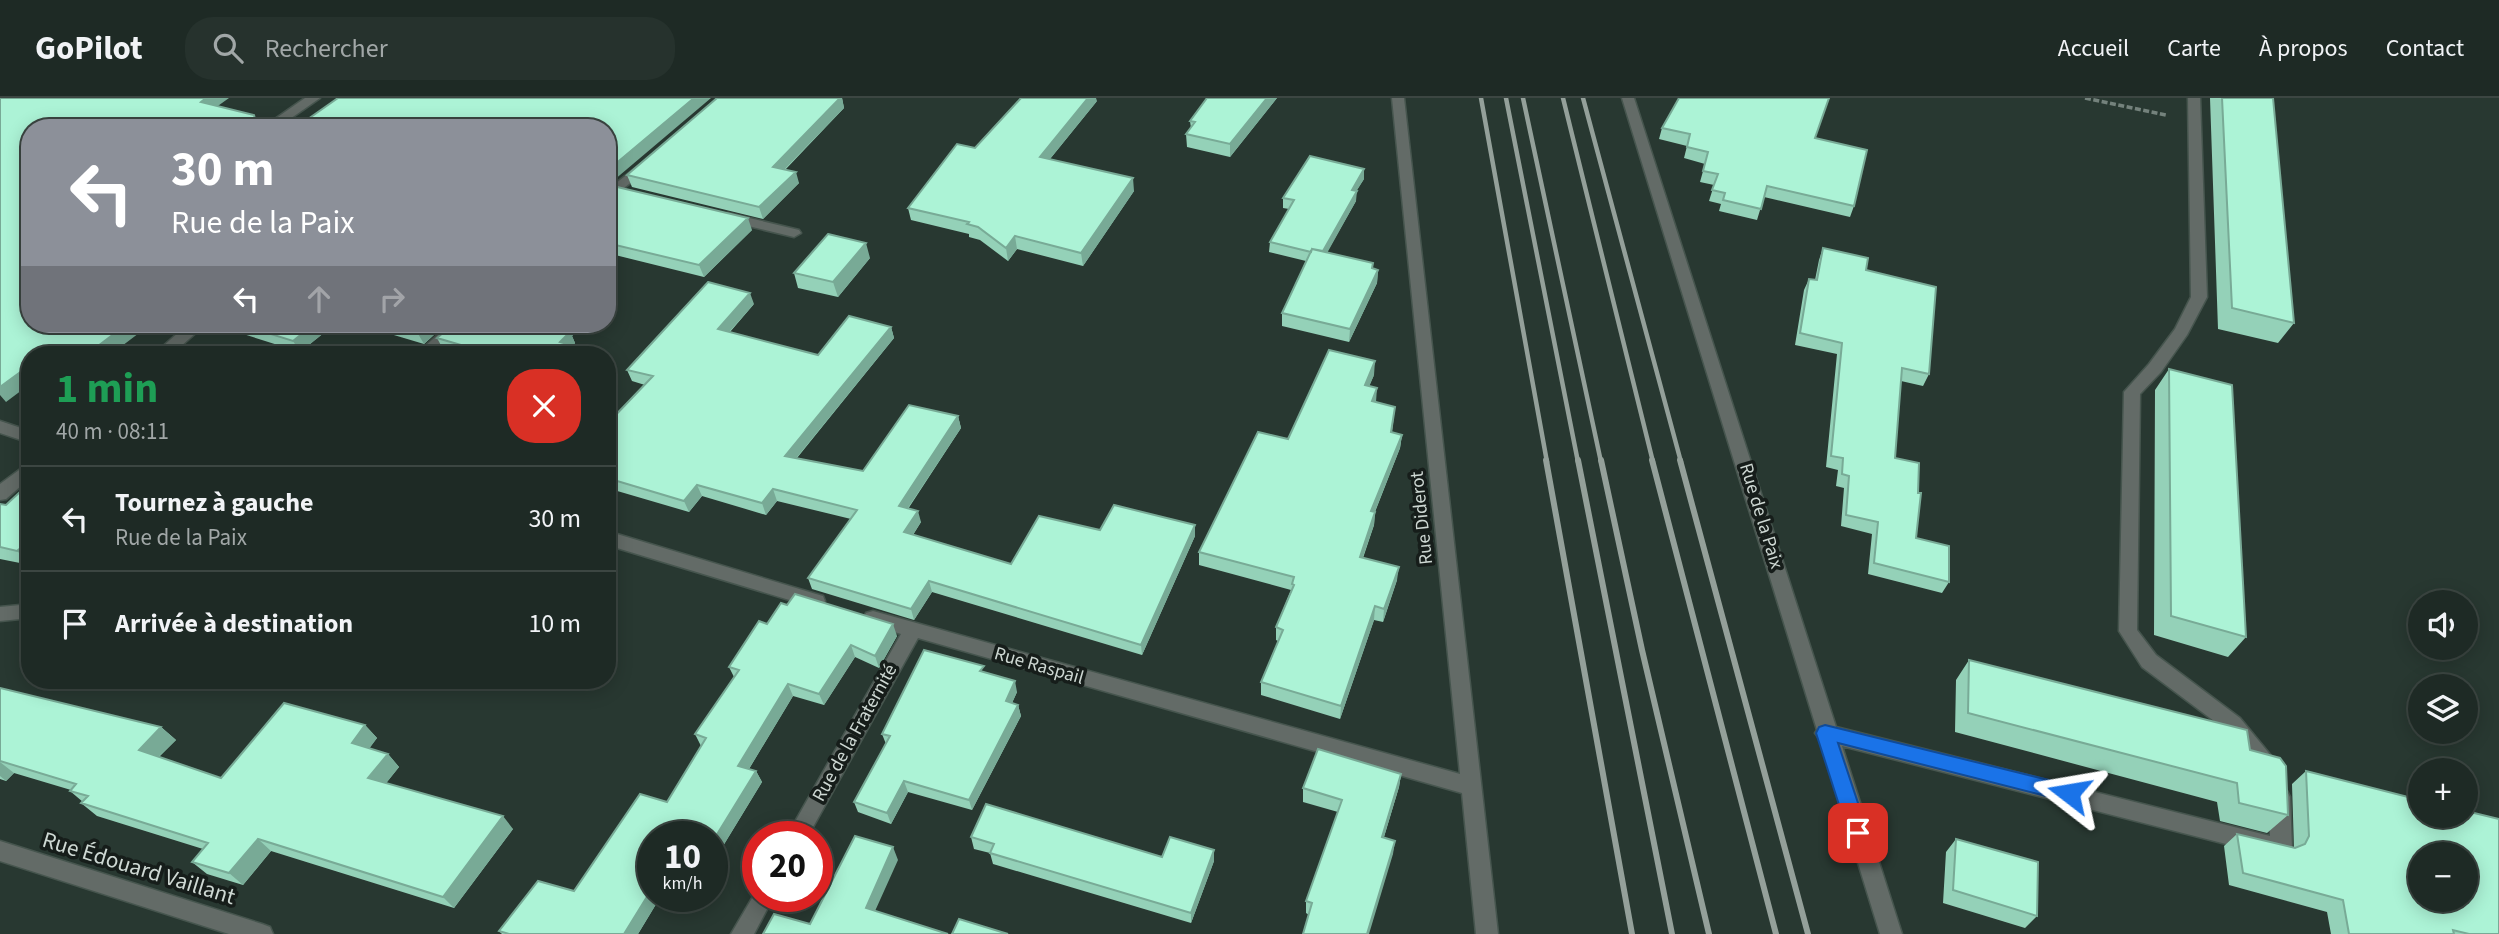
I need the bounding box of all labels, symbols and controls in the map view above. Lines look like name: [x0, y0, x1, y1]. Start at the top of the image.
search box: [185, 17, 675, 80]
text: GoPilot: [35, 25, 143, 72]
icon: search: [209, 29, 247, 67]
text: Rechercher: [265, 30, 388, 67]
text: Accueil: [2058, 31, 2129, 66]
text: Carte: [2167, 31, 2221, 66]
text: À propos: [2259, 31, 2348, 66]
text: Contact: [2386, 31, 2464, 66]
text: 30 m: [171, 135, 275, 205]
icon: left: [56, 147, 147, 238]
text: Rue de la Paix: [171, 200, 355, 246]
icon: left: [227, 280, 265, 318]
icon: ahead: [300, 280, 338, 318]
icon: right: [373, 280, 411, 318]
text: 1 min: [56, 359, 158, 419]
button: close: [507, 369, 581, 443]
text: 40 m · 08:11: [56, 415, 169, 448]
street label: Rue de la Paix: [1732, 460, 1790, 573]
street label: Rue Diderot: [1404, 470, 1440, 566]
text: Tournez à gauche: [115, 484, 314, 521]
icon: left: [56, 500, 94, 538]
text: 30 m: [528, 500, 581, 537]
text: Rue de la Paix: [115, 521, 247, 554]
map controls: [2408, 590, 2478, 912]
button: sound: [2408, 590, 2478, 660]
icon: arrive: [56, 605, 94, 643]
text: Arrivée à destination: [115, 605, 353, 642]
text: 10 m: [528, 605, 581, 642]
street label: Rue Raspail: [991, 640, 1087, 692]
street label: Rue de la Fraternité: [806, 659, 904, 807]
button: layers: [2408, 674, 2478, 744]
position arrow: [2032, 756, 2106, 830]
button: +: [2408, 758, 2478, 828]
pin: [1828, 803, 1888, 863]
icon: arrive: [1839, 814, 1877, 852]
speed limit sign: 20: [742, 821, 833, 912]
street label: Rue Édouard Vaillant: [38, 823, 240, 913]
text: 10: [664, 832, 701, 882]
button: −: [2408, 842, 2478, 912]
text: km/h: [663, 871, 702, 896]

